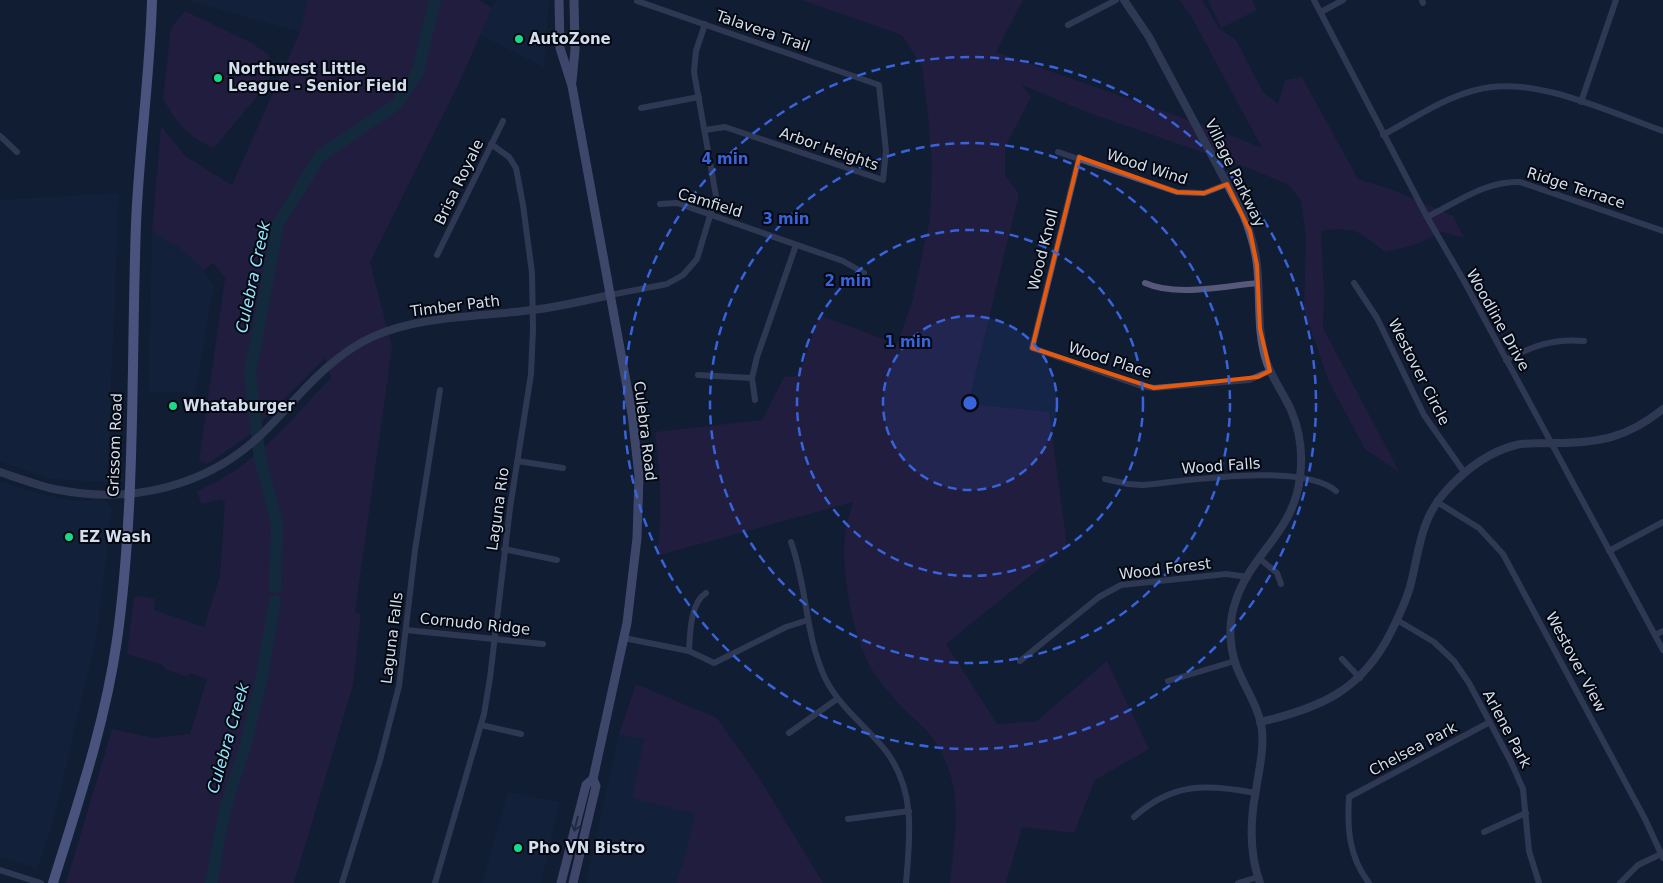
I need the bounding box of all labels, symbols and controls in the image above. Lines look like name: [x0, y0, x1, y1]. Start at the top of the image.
street label: Talavera Trail: [713, 6, 812, 55]
place label: AutoZone: [529, 30, 611, 48]
marker: AutoZone: [513, 33, 525, 45]
place label: Northwest Little League - Senior Field: [228, 60, 407, 95]
marker: Northwest Little League - Senior Field: [212, 72, 224, 84]
street label: Village Parkway: [1201, 116, 1269, 230]
street label: Arbor Heights: [777, 124, 881, 174]
street label: Brisa Royale: [431, 136, 487, 228]
street label: Wood Wind: [1104, 145, 1190, 189]
text: 4 min: [701, 150, 749, 168]
street label: Ridge Terrace: [1525, 164, 1627, 212]
street label: Camfield: [675, 185, 745, 221]
street label: Wood Knoll: [1024, 207, 1062, 293]
text: 3 min: [762, 210, 810, 228]
water label: Culebra Creek: [232, 219, 274, 335]
street label: Woodline Drive: [1463, 266, 1533, 374]
text: 2 min: [824, 272, 872, 290]
street label: Timber Path: [408, 292, 501, 321]
street label: Westover Circle: [1384, 316, 1454, 428]
text: 1 min: [884, 333, 932, 351]
street label: Wood Place: [1066, 338, 1154, 382]
street label: Culebra Road: [630, 380, 660, 482]
street label: Grissom Road: [104, 393, 126, 497]
centre of rings: [961, 394, 979, 412]
place label: Whataburger: [183, 397, 295, 415]
marker: Whataburger: [167, 400, 179, 412]
street label: Wood Falls: [1181, 454, 1261, 478]
street label: Laguna Rio: [483, 466, 513, 552]
place label: EZ Wash: [79, 528, 151, 546]
marker: EZ Wash: [63, 531, 75, 543]
street label: Wood Forest: [1118, 554, 1212, 584]
street label: Laguna Falls: [377, 591, 407, 685]
street label: Cornudo Ridge: [419, 609, 531, 639]
street label: Westover View: [1542, 609, 1610, 715]
water label: Culebra Creek: [203, 680, 253, 795]
street label: Arlene Park: [1479, 687, 1535, 771]
street label: Chelsea Park: [1366, 718, 1460, 780]
one-way arrow: [571, 815, 580, 831]
place label: Pho VN Bistro: [528, 839, 645, 857]
marker: Pho VN Bistro: [512, 842, 524, 854]

